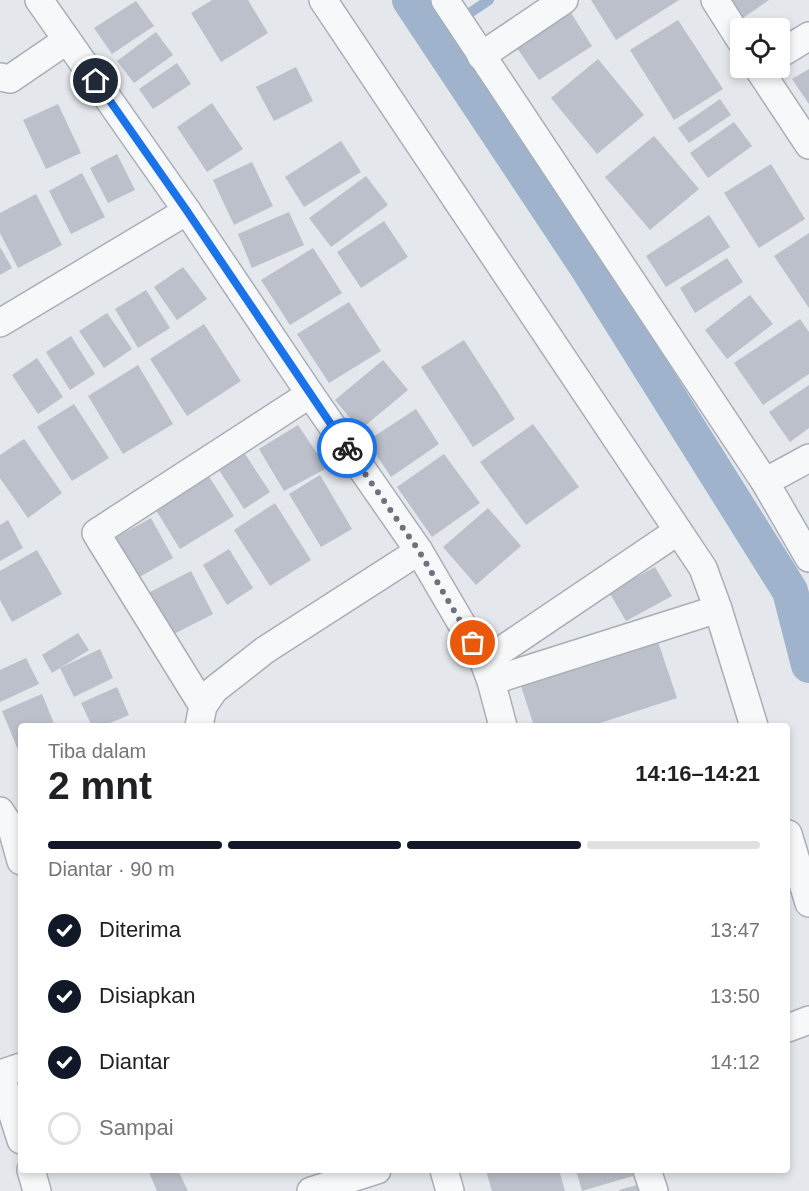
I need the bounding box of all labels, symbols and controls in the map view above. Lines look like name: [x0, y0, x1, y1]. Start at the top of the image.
map controls: [730, 18, 790, 78]
button: locate: [730, 18, 790, 78]
pin: [70, 55, 121, 106]
icon: home: [79, 64, 112, 97]
courier: [317, 418, 377, 478]
icon: bike: [331, 432, 364, 465]
pin: [447, 617, 498, 668]
icon: bag: [456, 626, 489, 659]
text: Tiba dalam: [48, 740, 146, 762]
text: 14:16–14:21: [635, 761, 760, 786]
text: 2 mnt: [48, 764, 152, 807]
text: Diantar · 90 m: [48, 858, 175, 880]
icon: check: [48, 914, 81, 947]
text: Diterima: [99, 917, 181, 942]
text: 13:47: [710, 919, 760, 941]
icon: check: [48, 980, 81, 1013]
text: Disiapkan: [99, 983, 196, 1008]
text: 13:50: [710, 985, 760, 1007]
icon: check: [48, 1046, 81, 1079]
text: Diantar: [99, 1049, 170, 1074]
text: 14:12: [710, 1051, 760, 1073]
text: Sampai: [99, 1115, 174, 1140]

